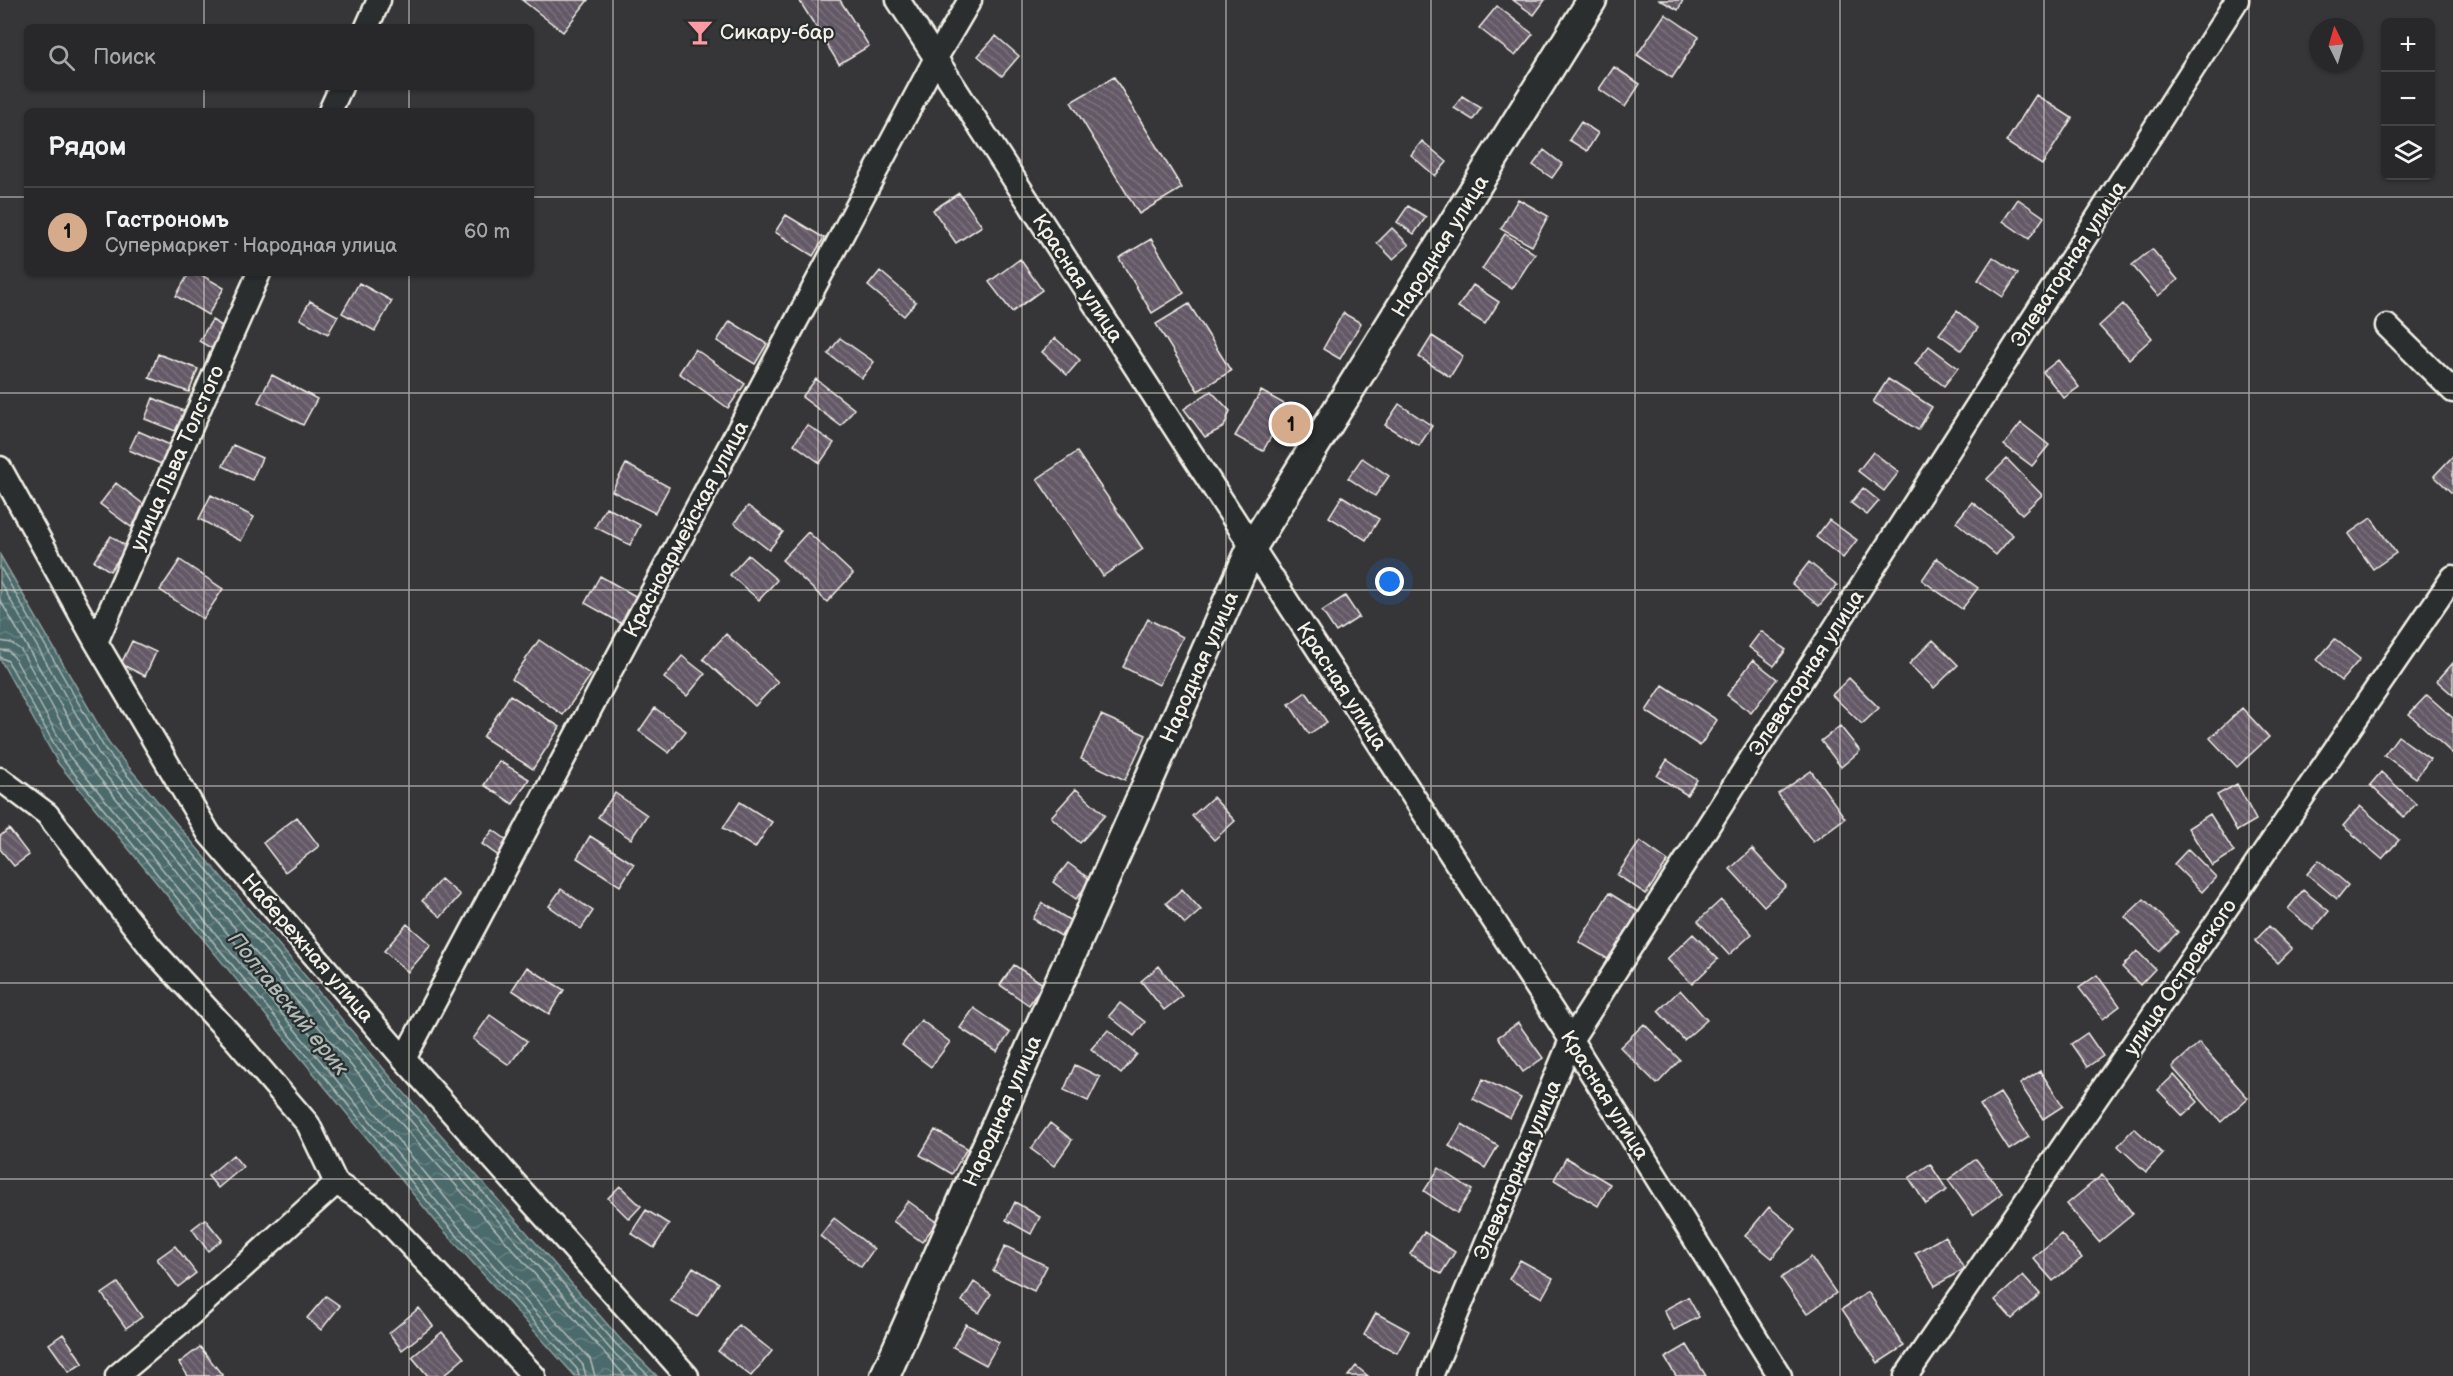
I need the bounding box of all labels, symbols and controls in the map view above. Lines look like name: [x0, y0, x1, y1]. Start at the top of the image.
bar icon: Сикару-бар: [685, 17, 715, 47]
north arrow: [2309, 18, 2363, 72]
map controls: [2381, 18, 2435, 180]
button: +: [2381, 18, 2435, 72]
place label: Сикару-бар: [720, 20, 834, 45]
search box: [24, 24, 534, 90]
icon: search: [45, 41, 78, 74]
text: Поиск: [93, 44, 156, 71]
button: −: [2381, 72, 2435, 126]
button: layers: [2381, 126, 2435, 180]
text: Рядом: [48, 132, 126, 163]
street label: Народная улица: [1387, 170, 1494, 322]
street label: Элеваторная улица: [2005, 176, 2132, 352]
text: Гастрономъ: [105, 207, 229, 234]
street label: Красная улица: [1027, 209, 1129, 348]
text: 1: [63, 220, 72, 244]
text: 60 m: [464, 220, 510, 244]
text: Супермаркет · Народная улица: [105, 234, 397, 258]
street label: улица Льва Толстого: [125, 361, 230, 555]
pin: 1: [1272, 402, 1310, 446]
street label: Красноармейская улица: [619, 416, 754, 642]
your location: [1375, 567, 1404, 596]
street label: Элеваторная улица: [1743, 585, 1870, 761]
street label: Народная улица: [1155, 587, 1244, 747]
street label: Красная улица: [1291, 617, 1393, 756]
street label: Набережная улица: [236, 869, 379, 1028]
street label: улица Островского: [2119, 894, 2242, 1060]
water label: Полтавский ерик: [222, 927, 354, 1082]
street label: Красная улица: [1555, 1026, 1655, 1165]
street label: Народная улица: [958, 1031, 1047, 1191]
street label: Элеваторная улица: [1468, 1076, 1567, 1264]

